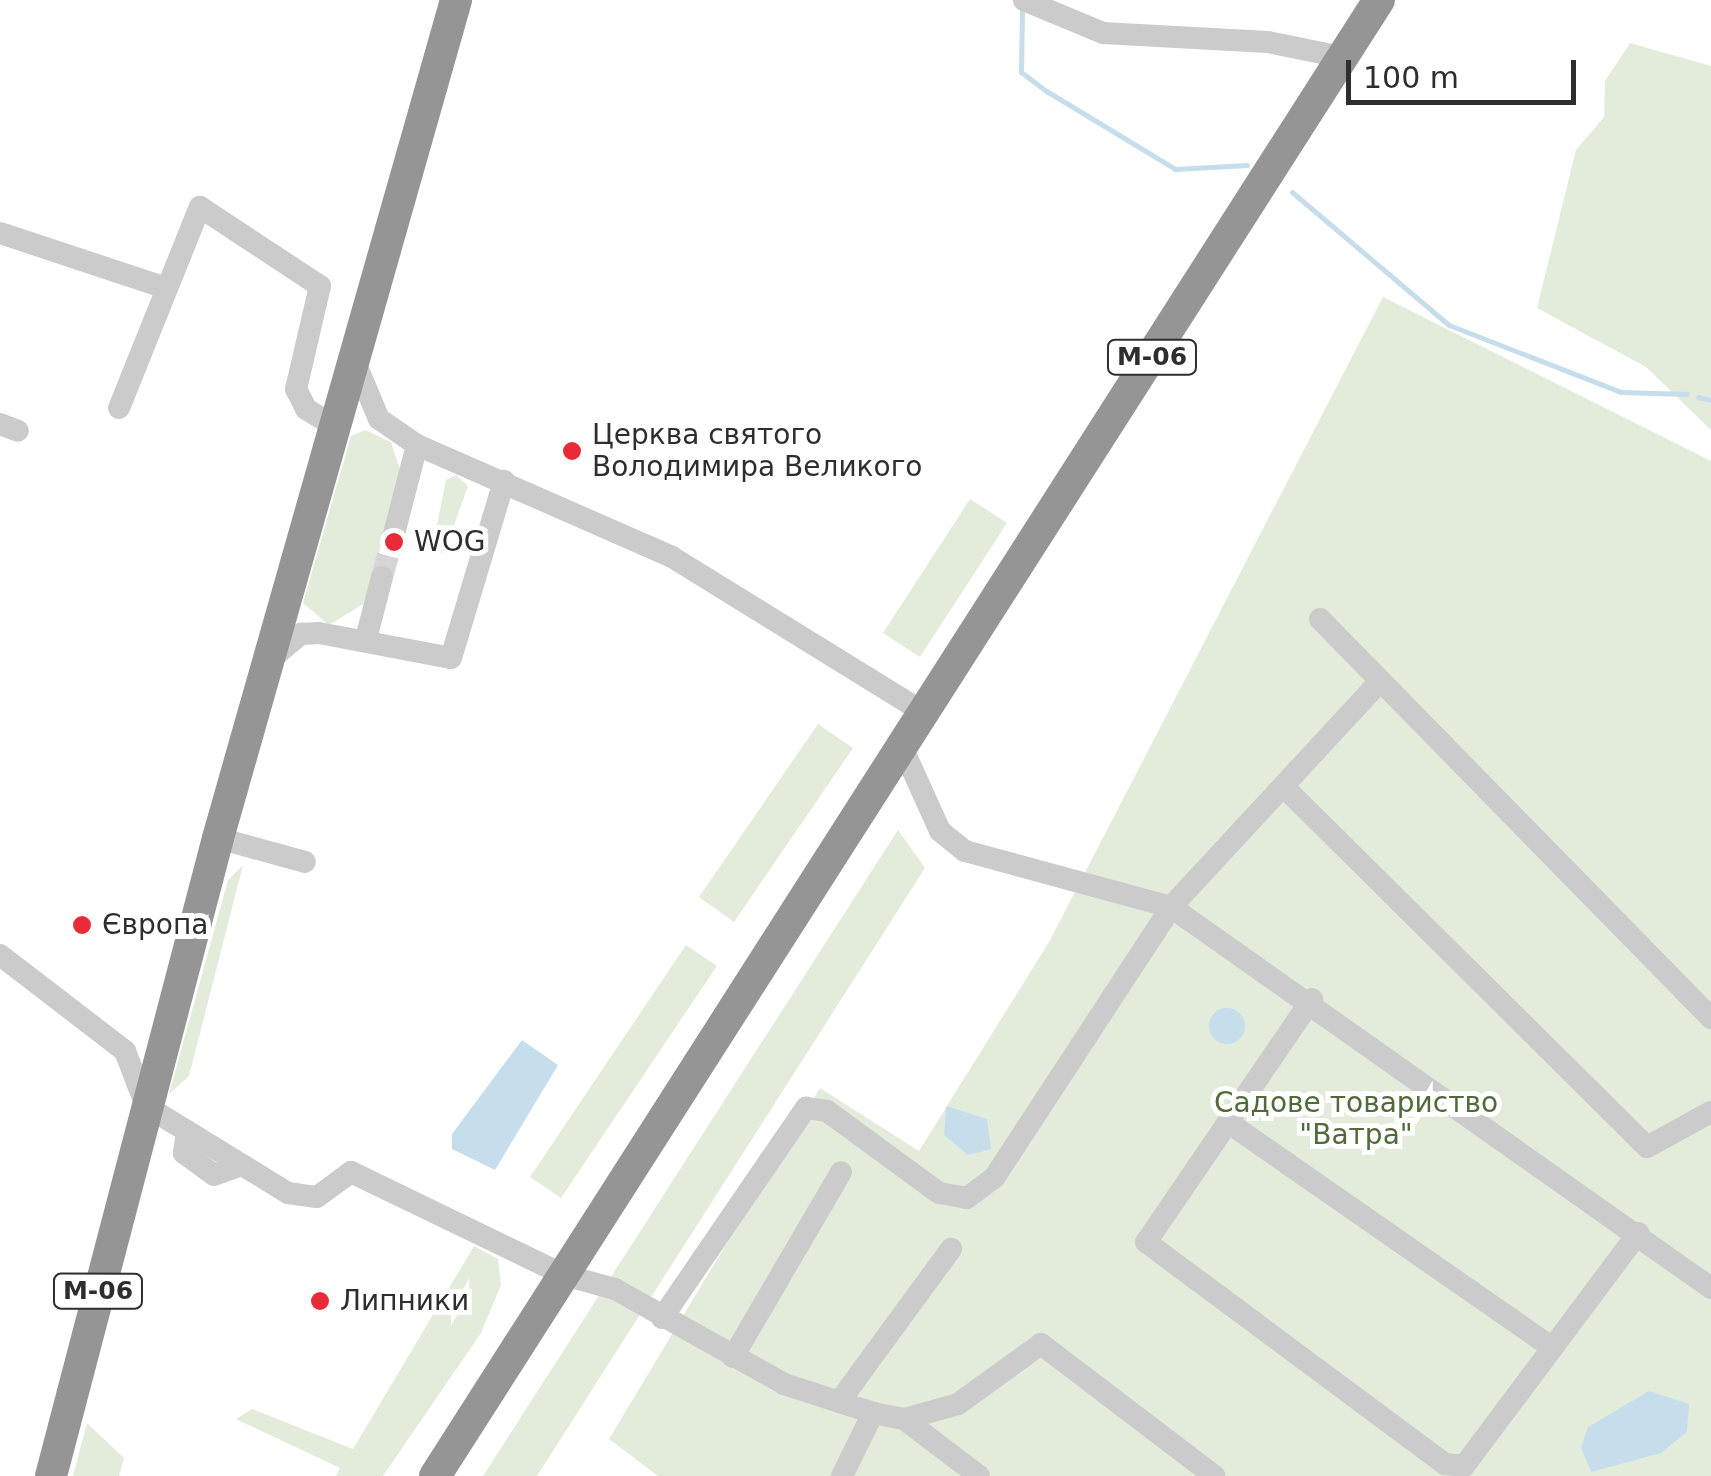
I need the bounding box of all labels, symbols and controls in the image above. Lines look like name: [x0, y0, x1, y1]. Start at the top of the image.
scale bar: [1351, 40, 1581, 102]
text: 100 m: [1363, 60, 1459, 95]
road number: М-06: [1104, 337, 1200, 377]
place label: Церква святого Володимира Великого: [592, 418, 922, 484]
marker: Церква святого Володимира Великого: [561, 440, 583, 462]
place label: WOG: [414, 525, 485, 559]
marker: WOG: [383, 531, 405, 553]
place label: Європа: [102, 908, 208, 942]
marker: Європа: [71, 914, 93, 936]
park label: Садове товариство "Ватра": [1214, 1086, 1498, 1152]
road number: М-06: [51, 1271, 146, 1311]
place label: Липники: [340, 1284, 469, 1318]
marker: Липники: [309, 1290, 331, 1312]

